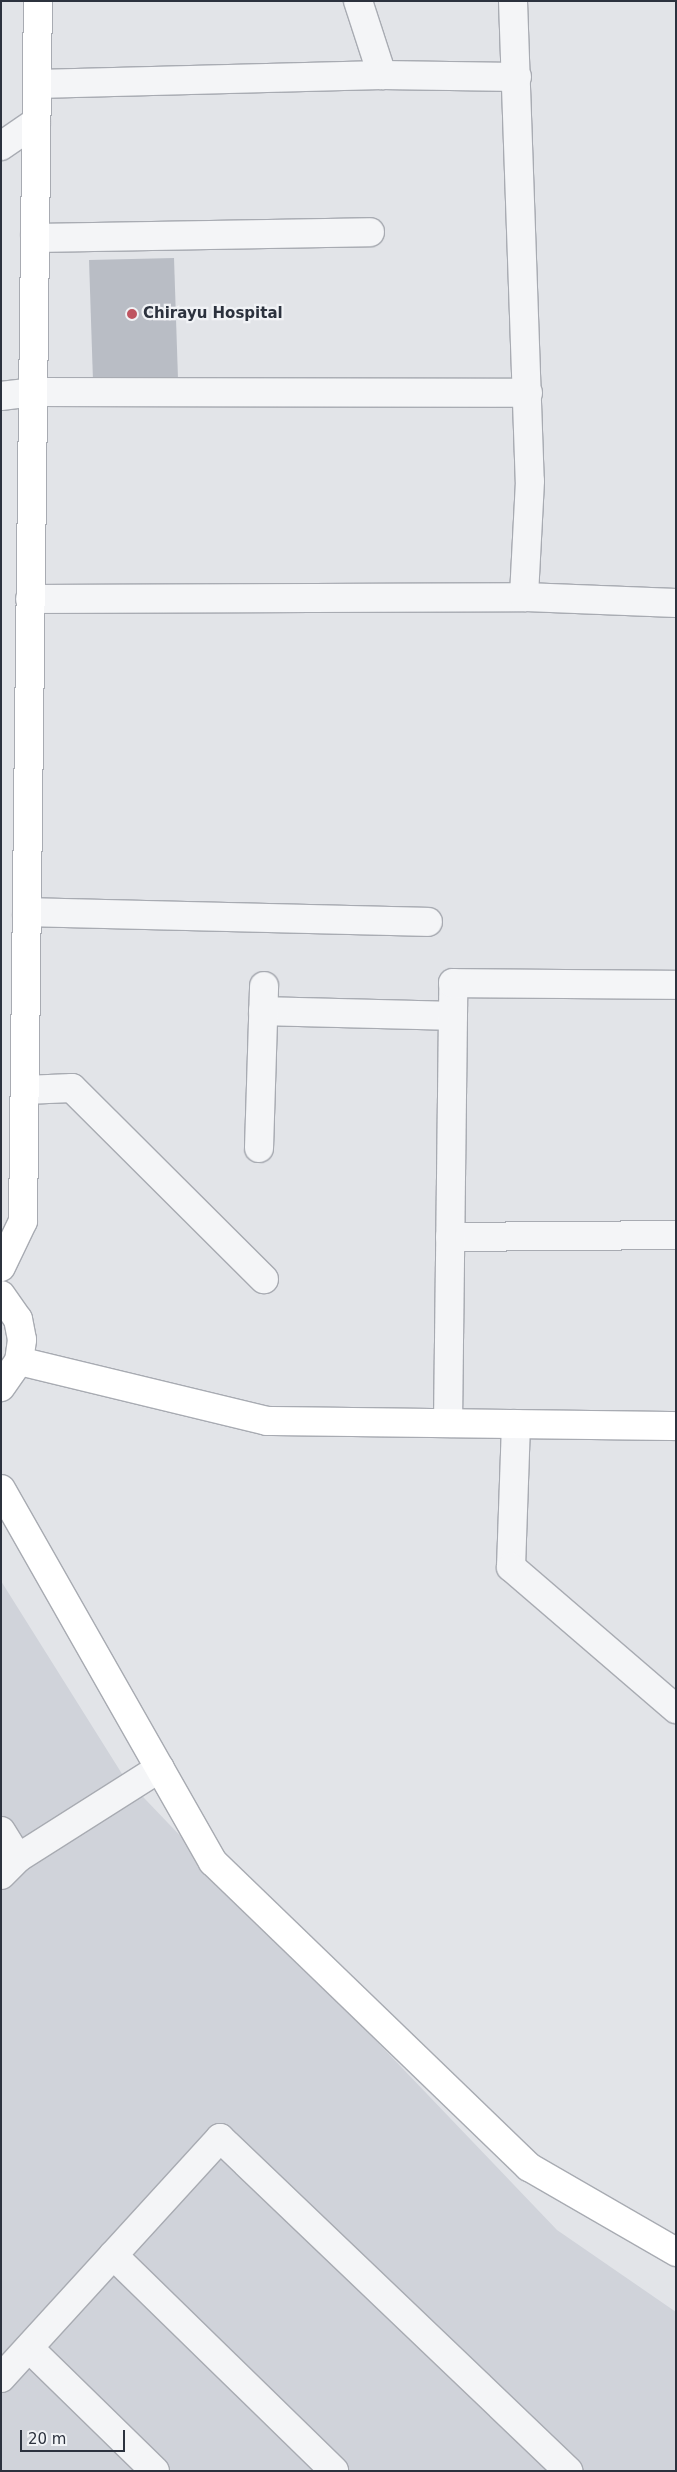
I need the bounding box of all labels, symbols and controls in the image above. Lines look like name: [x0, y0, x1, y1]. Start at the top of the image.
place label: Chirayu Hospital: [143, 305, 283, 323]
marker: Chirayu Hospital: [125, 307, 139, 321]
scale bar: [22, 2420, 128, 2452]
text: 20 m: [28, 2430, 66, 2448]

